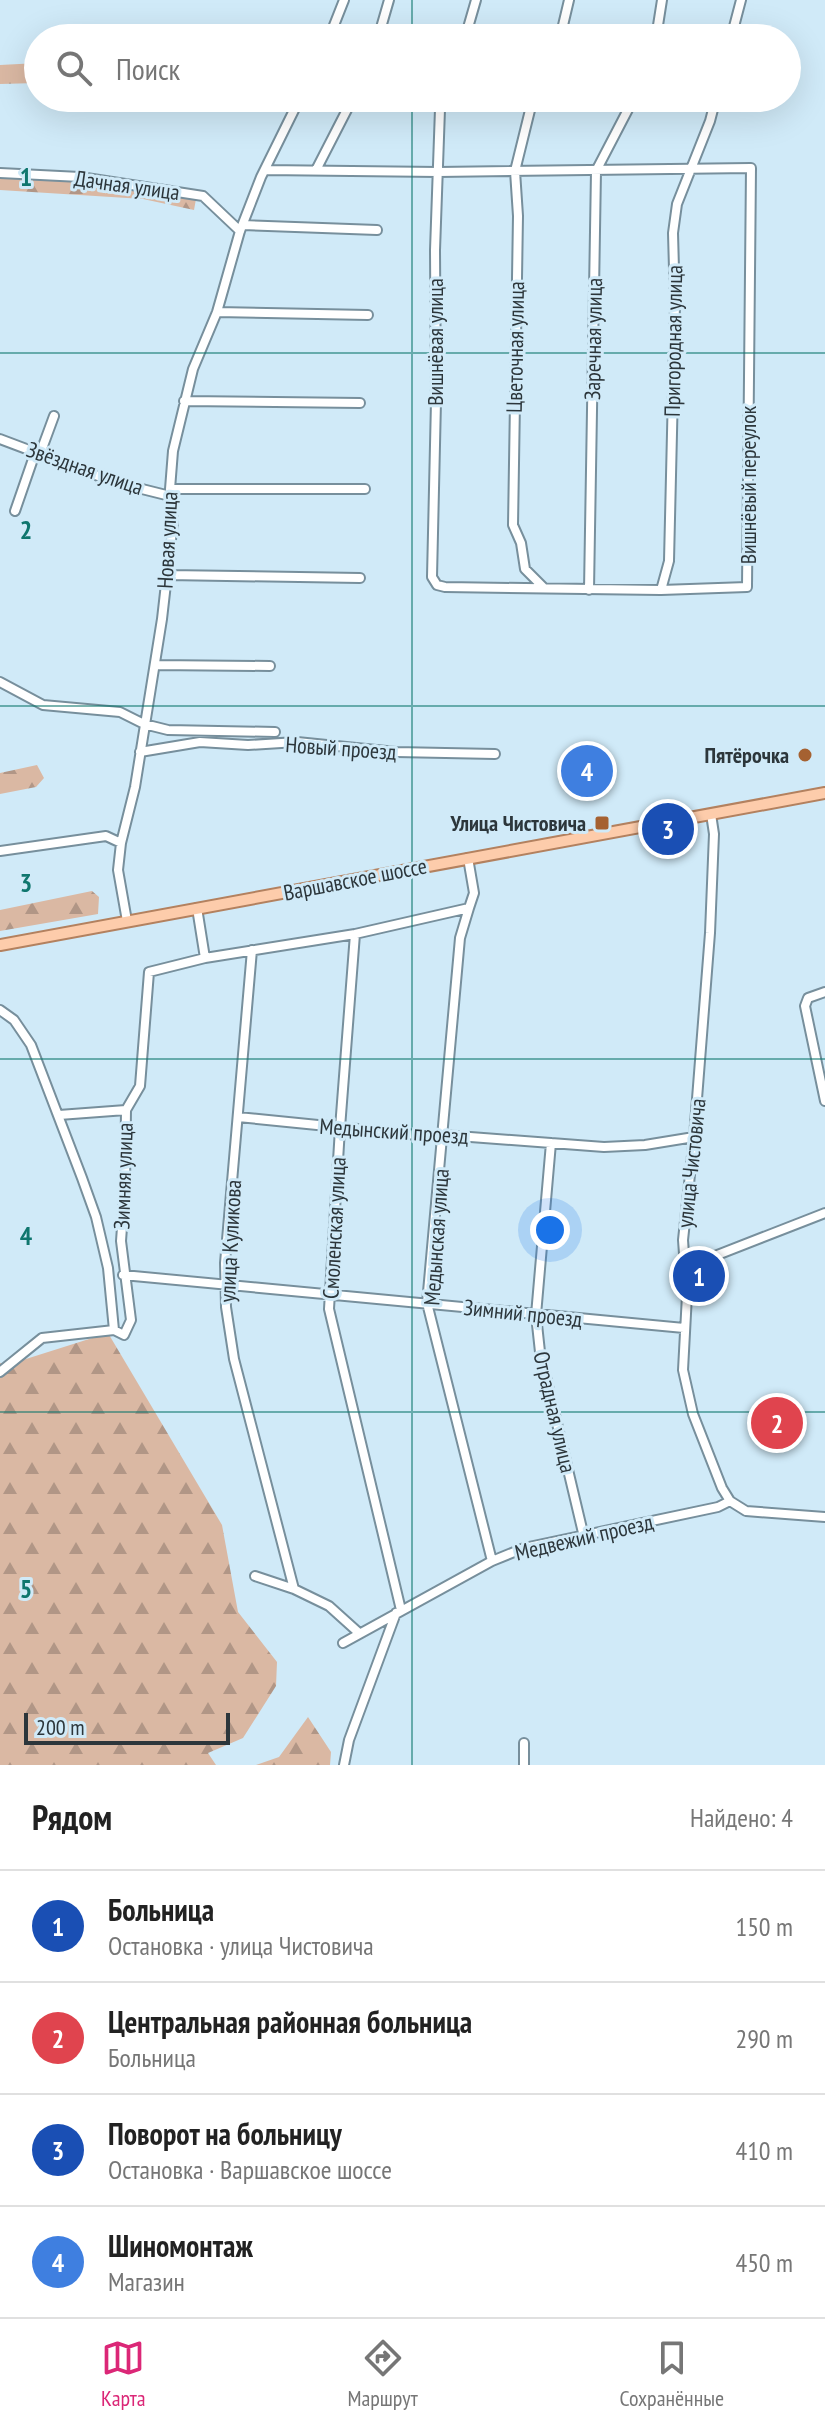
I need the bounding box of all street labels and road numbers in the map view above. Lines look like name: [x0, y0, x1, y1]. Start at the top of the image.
street label: Дачная улица: [73, 164, 181, 206]
street label: Пригородная улица: [658, 265, 688, 417]
street label: Вишнёвая улица: [421, 278, 449, 406]
street label: Заречная улица: [578, 278, 608, 400]
street label: Цветочная улица: [500, 281, 530, 413]
street label: Вишнёвый переулок: [734, 405, 762, 564]
street label: Звёздная улица: [23, 435, 147, 501]
street label: Новая улица: [150, 491, 184, 589]
street label: Новый проезд: [284, 730, 398, 766]
street label: Варшавское шоссе: [281, 851, 429, 907]
street label: улица Чистовича: [670, 1097, 712, 1229]
street label: Медынский проезд: [319, 1112, 470, 1150]
street label: Зимняя улица: [107, 1122, 139, 1230]
street label: Смоленская улица: [316, 1156, 352, 1300]
street label: Медынская улица: [417, 1168, 455, 1306]
street label: улица Куликова: [213, 1179, 247, 1303]
street label: Зимний проезд: [462, 1293, 584, 1333]
street label: Отрадная улица: [527, 1349, 583, 1475]
street label: Медвежий проезд: [512, 1507, 656, 1567]

